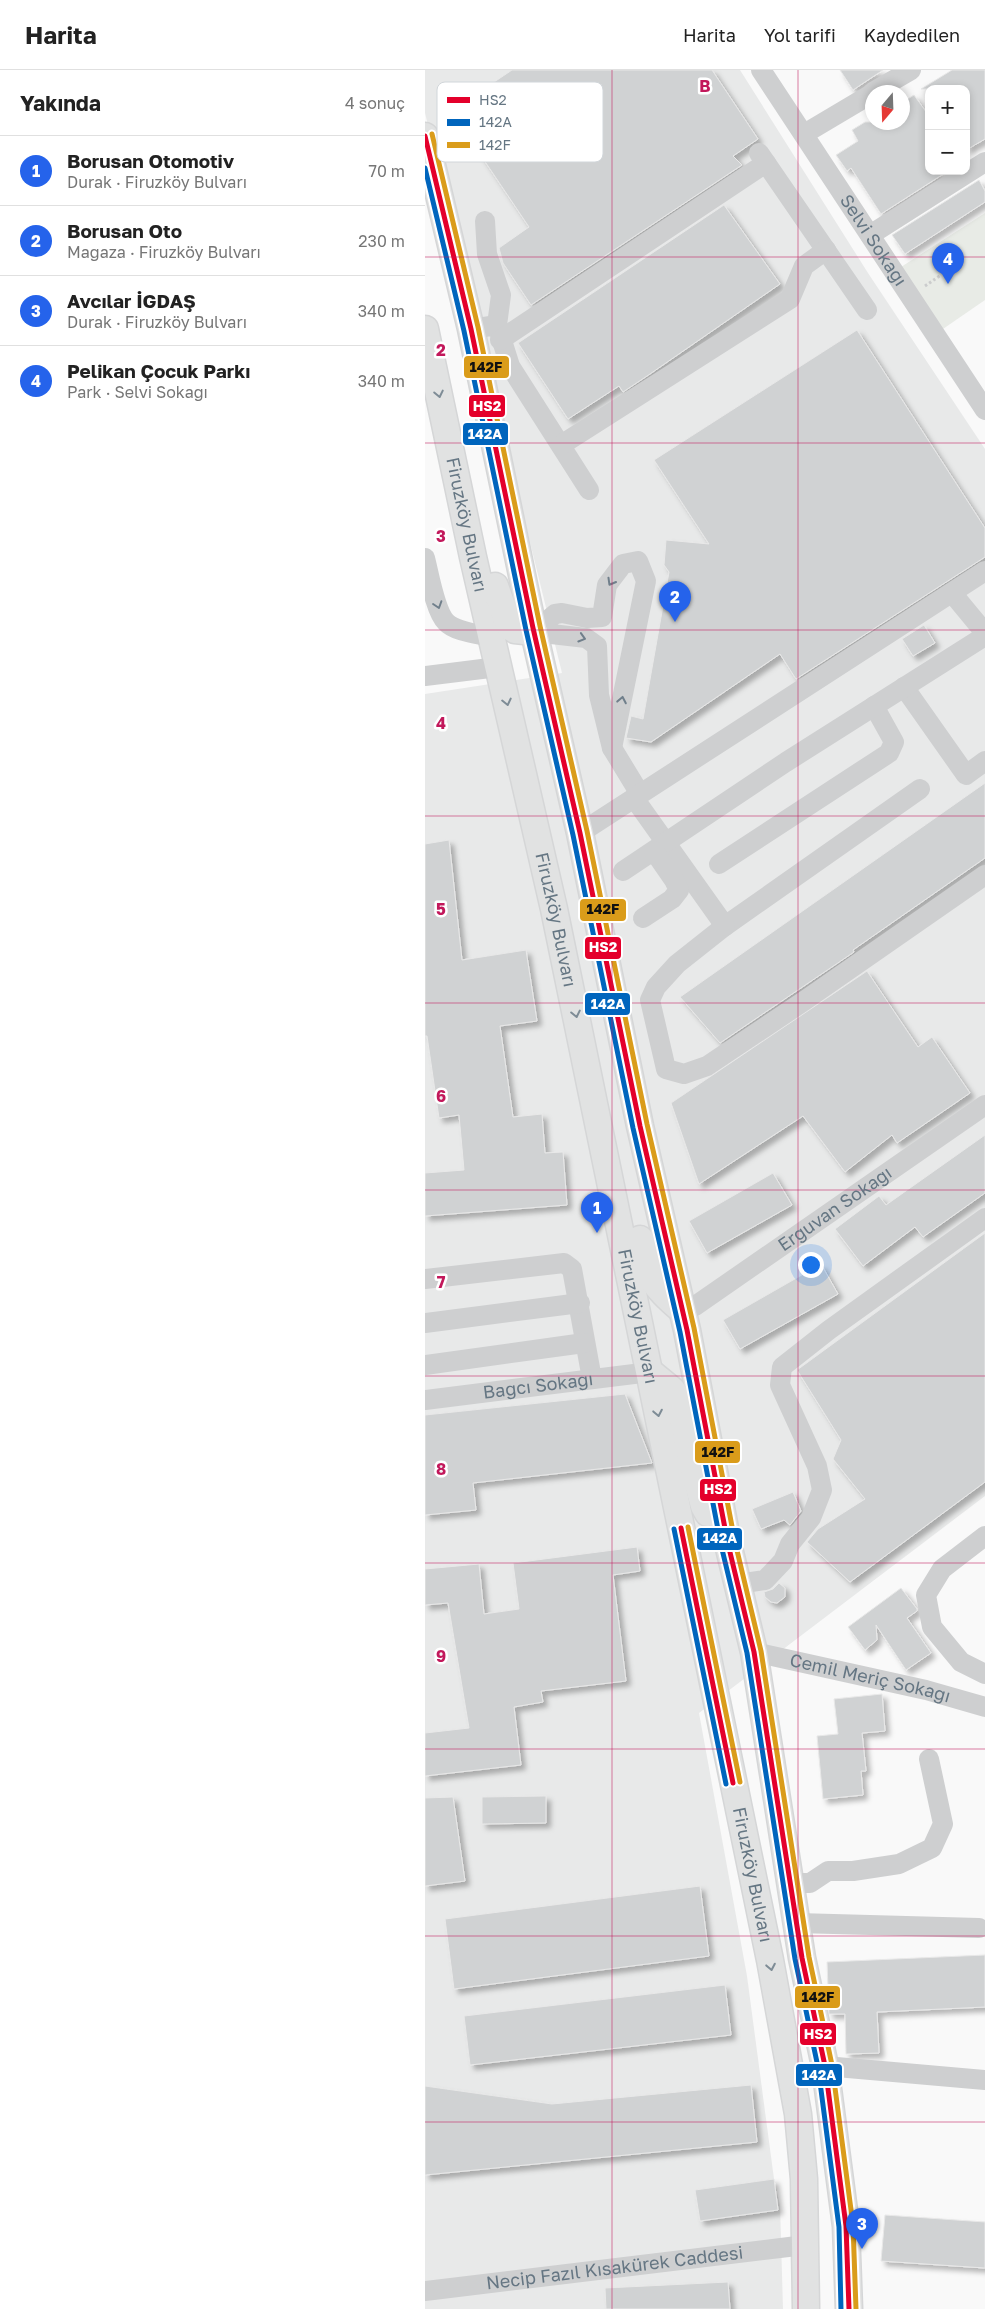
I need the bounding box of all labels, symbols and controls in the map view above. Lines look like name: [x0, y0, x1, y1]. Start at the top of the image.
text: Harita: [25, 20, 97, 49]
text: Harita: [683, 24, 736, 46]
text: Yol tarifi: [764, 24, 836, 46]
text: Kaydedilen: [864, 24, 960, 46]
text: B: [699, 76, 711, 96]
legend: [437, 82, 603, 162]
north arrow: [865, 85, 910, 130]
map controls: [925, 85, 970, 175]
button: +: [925, 85, 970, 130]
text: Yakında: [20, 90, 101, 116]
text: HS2: [479, 91, 507, 108]
text: 4 sonuç: [345, 93, 405, 113]
text: 142A: [479, 113, 512, 130]
button: −: [925, 130, 970, 175]
text: 142F: [479, 136, 511, 153]
text: Borusan Otomotiv: [67, 149, 234, 172]
text: 1: [32, 161, 40, 181]
text: 70 m: [368, 161, 405, 181]
text: Durak · Firuzköy Bulvarı: [67, 172, 247, 192]
street label: Selvi Sokağı: [836, 190, 912, 290]
text: Borusan Oto: [67, 219, 182, 242]
text: 2: [31, 231, 41, 251]
text: 230 m: [358, 231, 405, 251]
text: Mağaza · Firuzköy Bulvarı: [67, 242, 261, 262]
pin: 4: [932, 243, 964, 284]
text: Avcılar İGDAŞ: [67, 289, 196, 312]
text: 3: [31, 301, 41, 321]
text: 340 m: [358, 301, 405, 321]
text: Durak · Firuzköy Bulvarı: [67, 312, 247, 332]
text: 2: [436, 340, 446, 360]
line badge: 142F: [463, 355, 510, 379]
text: 142F: [470, 358, 502, 375]
text: Pelikan Çocuk Parkı: [67, 359, 250, 382]
text: 4: [31, 371, 41, 391]
text: 340 m: [358, 371, 405, 391]
text: Park · Selvi Sokağı: [67, 382, 208, 402]
one-way arrow: [433, 390, 443, 398]
line badge: HS2: [468, 394, 506, 418]
text: HS2: [473, 397, 502, 414]
line badge: 142A: [462, 422, 509, 446]
text: 142A: [468, 425, 502, 442]
street label: Firuzköy Bulvarı: [442, 455, 493, 594]
text: 3: [436, 526, 446, 546]
one-way arrow: [607, 577, 617, 586]
pin: 2: [659, 581, 691, 622]
one-way arrow: [433, 600, 443, 608]
one-way arrow: [577, 633, 586, 643]
one-way arrow: [616, 695, 626, 704]
one-way arrow: [501, 697, 512, 706]
text: 4: [436, 713, 446, 733]
street label: Firuzköy Bulvarı: [531, 850, 582, 989]
line badge: 142F: [579, 898, 627, 922]
text: 5: [436, 899, 446, 919]
text: 142F: [587, 900, 619, 917]
line badge: HS2: [584, 936, 622, 960]
text: HS2: [589, 938, 618, 955]
line badge: 142A: [584, 992, 631, 1016]
text: 142A: [591, 995, 625, 1012]
one-way arrow: [570, 1010, 581, 1019]
text: 6: [436, 1086, 446, 1106]
street label: Erguvan Sokağı: [773, 1161, 896, 1255]
pin: 1: [581, 1192, 613, 1233]
street label: Firuzköy Bulvarı: [614, 1247, 663, 1386]
your location: [798, 1252, 824, 1278]
text: 7: [437, 1272, 446, 1292]
street label: Bağcı Sokağı: [482, 1367, 594, 1403]
one-way arrow: [653, 1409, 663, 1418]
line badge: 142F: [694, 1440, 741, 1464]
text: 142F: [702, 1443, 734, 1460]
text: 8: [436, 1459, 446, 1479]
line badge: HS2: [699, 1478, 737, 1502]
text: HS2: [704, 1480, 733, 1497]
line badge: 142A: [696, 1527, 743, 1551]
text: 142A: [703, 1529, 737, 1546]
text: 9: [436, 1646, 446, 1666]
street label: Cemil Meriç Sokağı: [788, 1648, 953, 1707]
street label: Firuzköy Bulvarı: [729, 1805, 778, 1944]
one-way arrow: [765, 1963, 776, 1971]
line badge: 142F: [794, 1985, 841, 2009]
text: 142F: [802, 1988, 834, 2005]
line badge: HS2: [799, 2022, 837, 2046]
text: HS2: [804, 2025, 833, 2042]
line badge: 142A: [795, 2063, 843, 2087]
text: 142A: [802, 2066, 836, 2083]
pin: 3: [846, 2208, 878, 2249]
street label: Necip Fazıl Kısakürek Caddesi: [485, 2241, 744, 2294]

